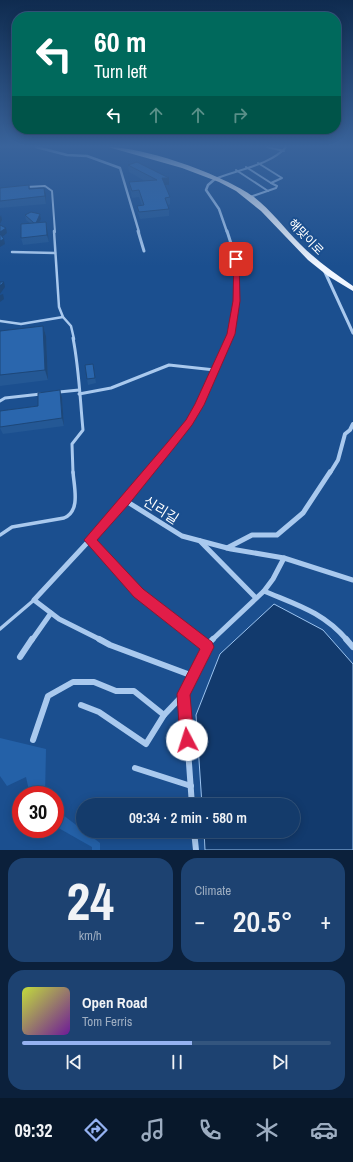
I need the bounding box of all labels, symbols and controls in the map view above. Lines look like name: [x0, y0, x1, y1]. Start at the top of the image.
text: 60 m: [94, 23, 146, 61]
icon: left: [28, 28, 80, 80]
text: Turn left: [94, 59, 147, 84]
icon: left: [103, 104, 125, 126]
icon: ahead: [145, 104, 167, 126]
icon: ahead: [187, 104, 209, 126]
icon: right: [229, 104, 251, 126]
street label: 해맞이로: [285, 216, 327, 258]
pin: [219, 242, 253, 276]
icon: arrive: [225, 248, 247, 270]
street label: 신리길: [140, 492, 182, 528]
position arrow: [166, 719, 208, 761]
speed limit sign: 30: [12, 786, 64, 838]
text: 09:34 · 2 min · 580 m: [129, 807, 247, 828]
text: 24: [67, 866, 114, 936]
text: Climate: [195, 882, 231, 899]
text: 20.5°: [233, 901, 293, 941]
text: −: [195, 906, 205, 936]
text: +: [320, 906, 331, 936]
text: km/h: [79, 927, 102, 944]
text: Open Road: [82, 992, 148, 1013]
text: Tom Ferris: [82, 1013, 132, 1030]
icon: previous: [63, 1051, 85, 1073]
icon: pause: [166, 1051, 188, 1073]
icon: next: [269, 1051, 291, 1073]
icon: directions: [82, 1116, 110, 1144]
icon: music: [139, 1116, 167, 1144]
icon: phone: [196, 1116, 224, 1144]
icon: climate: [253, 1116, 281, 1144]
icon: car: [310, 1116, 338, 1144]
text: 09:32: [15, 1118, 52, 1143]

